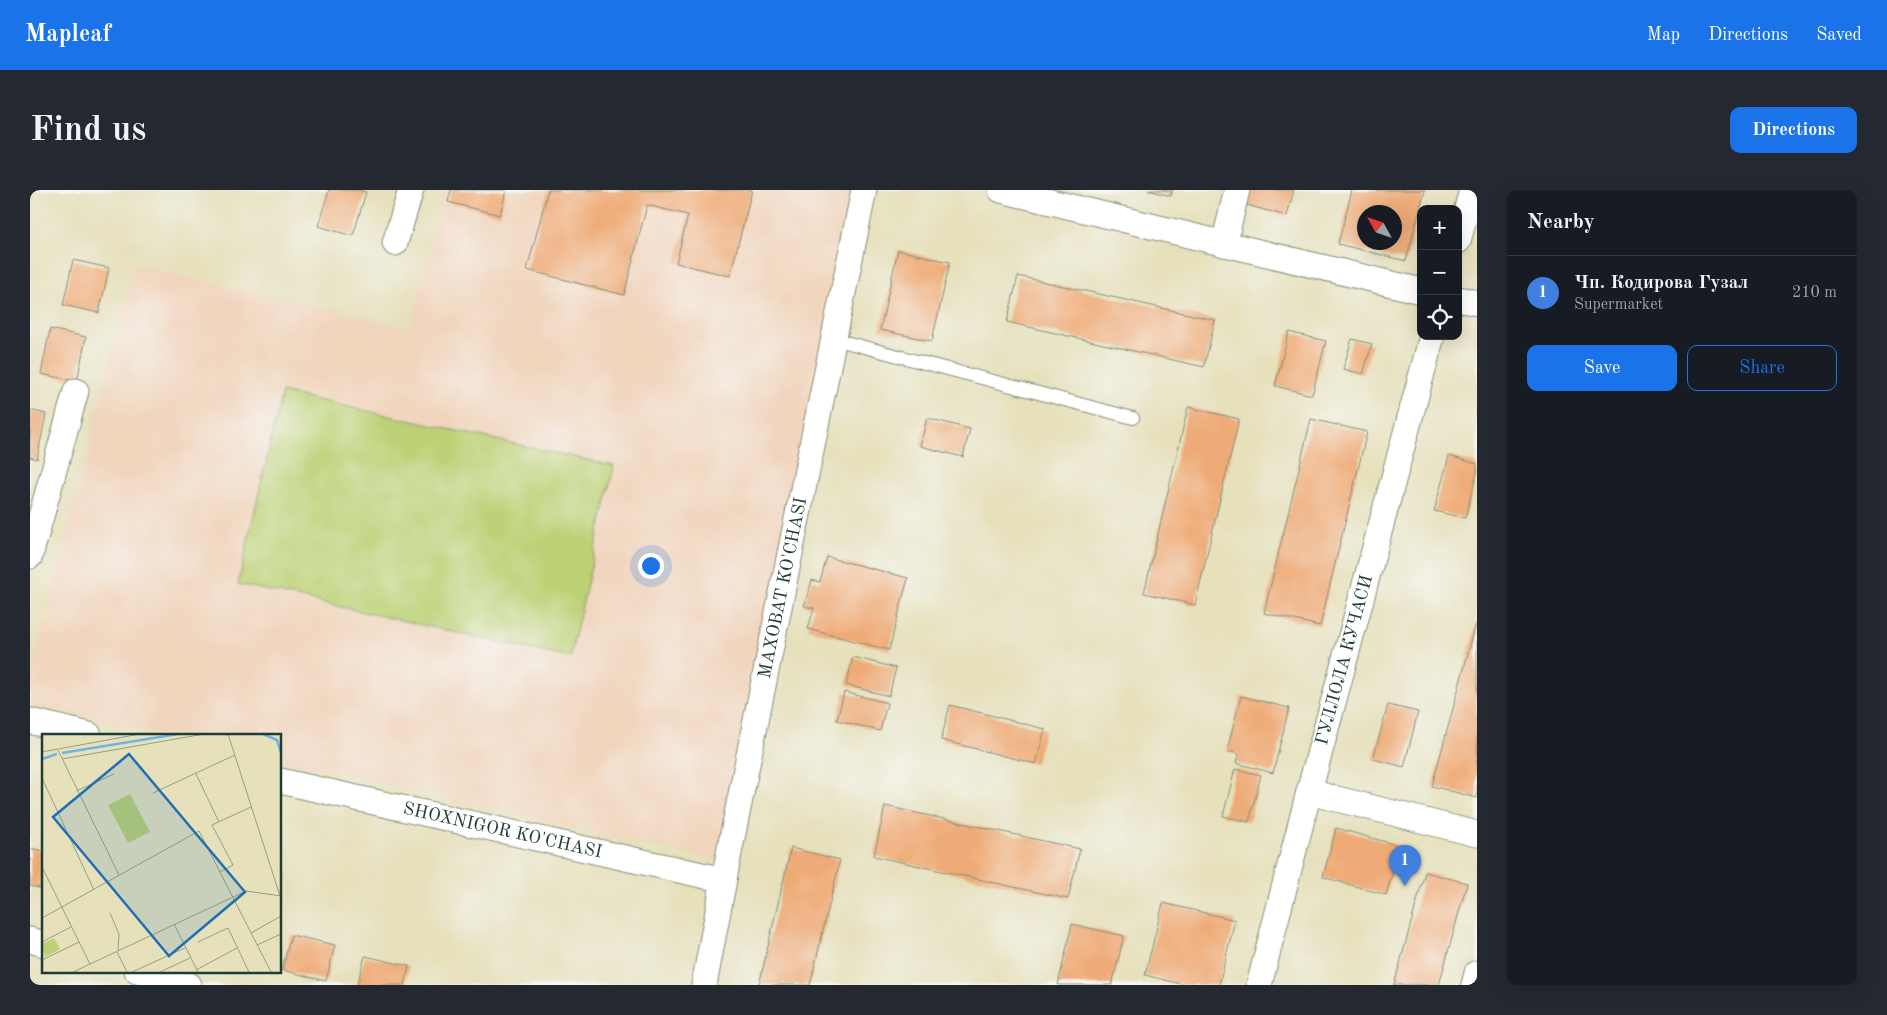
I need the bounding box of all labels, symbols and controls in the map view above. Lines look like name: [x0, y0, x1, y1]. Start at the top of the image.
text: Mapleaf: [25, 23, 111, 47]
text: Map: [1647, 26, 1680, 44]
text: Directions: [1708, 26, 1788, 44]
text: Saved: [1816, 26, 1862, 44]
button: Directions: [1730, 107, 1857, 153]
text: Find us: [30, 113, 146, 148]
north arrow: [1357, 205, 1402, 250]
map controls: [1417, 205, 1462, 340]
button: +: [1417, 205, 1462, 250]
text: Nearby: [1527, 212, 1595, 233]
button: −: [1417, 250, 1462, 295]
text: Чп. Кодирова Гузал: [1574, 274, 1748, 293]
text: 1: [1538, 285, 1548, 301]
text: 210 m: [1792, 285, 1837, 301]
button: locate: [1417, 295, 1462, 340]
text: Supermarket: [1574, 297, 1663, 313]
button: Save: [1527, 345, 1677, 391]
button: Share: [1687, 345, 1837, 391]
street label: MAXOBAT KO'CHASI: [756, 496, 810, 680]
your location: [638, 553, 664, 579]
street label: ГУЛЛОЛА КУЧАСИ: [1313, 573, 1376, 747]
inset map: [42, 734, 281, 972]
street label: SHOXNIGOR KO'CHASI: [401, 800, 604, 862]
pin: 1: [1389, 845, 1421, 886]

